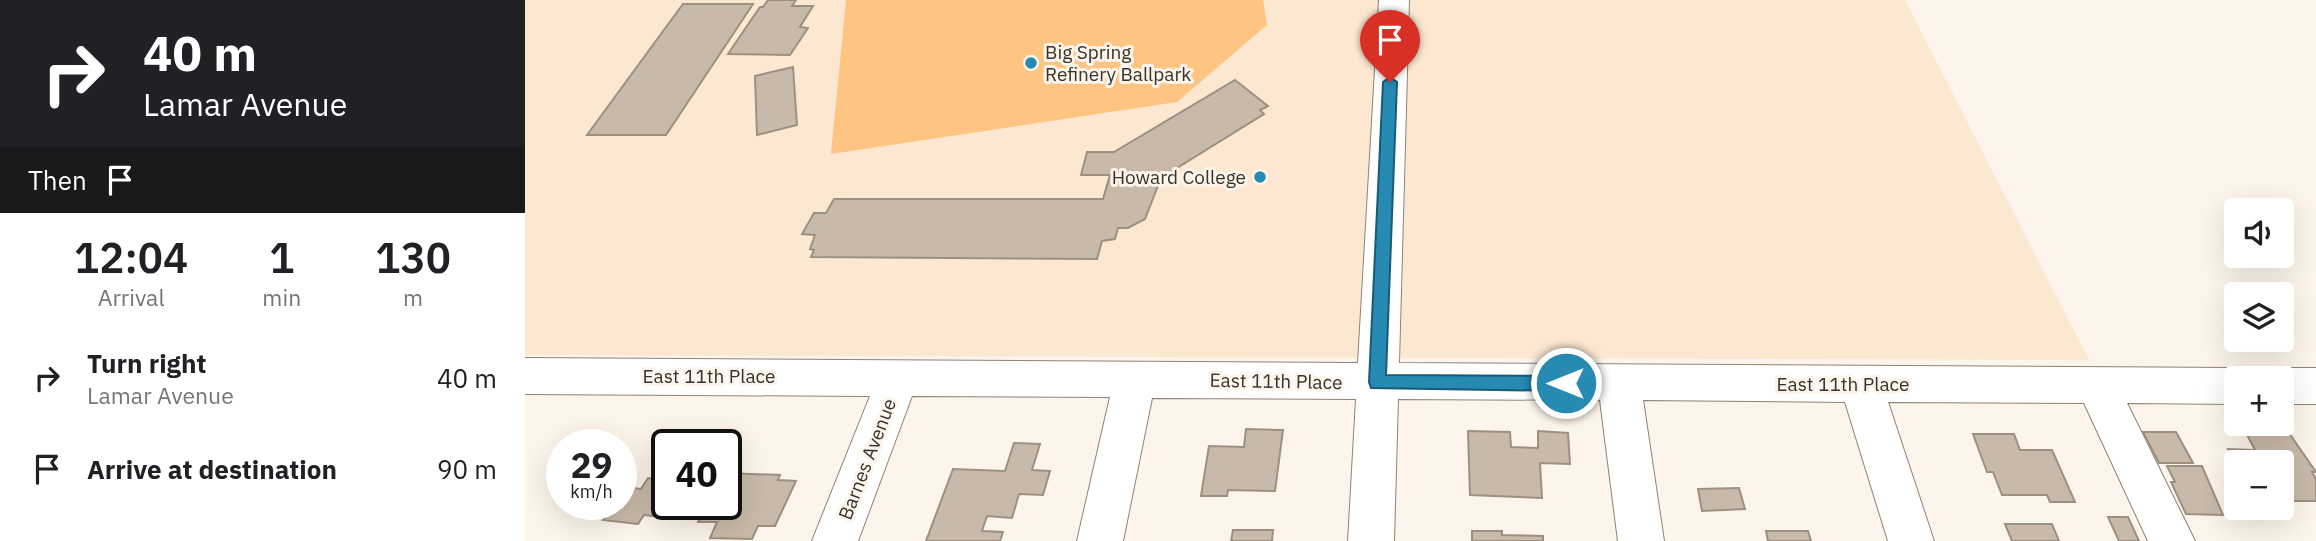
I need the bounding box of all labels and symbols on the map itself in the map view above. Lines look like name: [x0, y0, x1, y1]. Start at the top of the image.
pin: [1360, 10, 1420, 82]
place label: Big Spring Refinery Ballpark: [1045, 40, 1191, 86]
marker: Big Spring Refinery Ballpark: [1023, 55, 1039, 71]
place label: Howard College: [1112, 165, 1246, 189]
marker: Howard College: [1252, 169, 1268, 185]
position arrow: [1529, 346, 1603, 420]
street label: East 11th Place: [643, 364, 775, 388]
street label: East 11th Place: [1209, 368, 1343, 394]
street label: East 11th Place: [1777, 372, 1909, 396]
street label: Barnes Avenue: [833, 395, 901, 523]
speed limit sign: 40: [651, 429, 742, 520]

